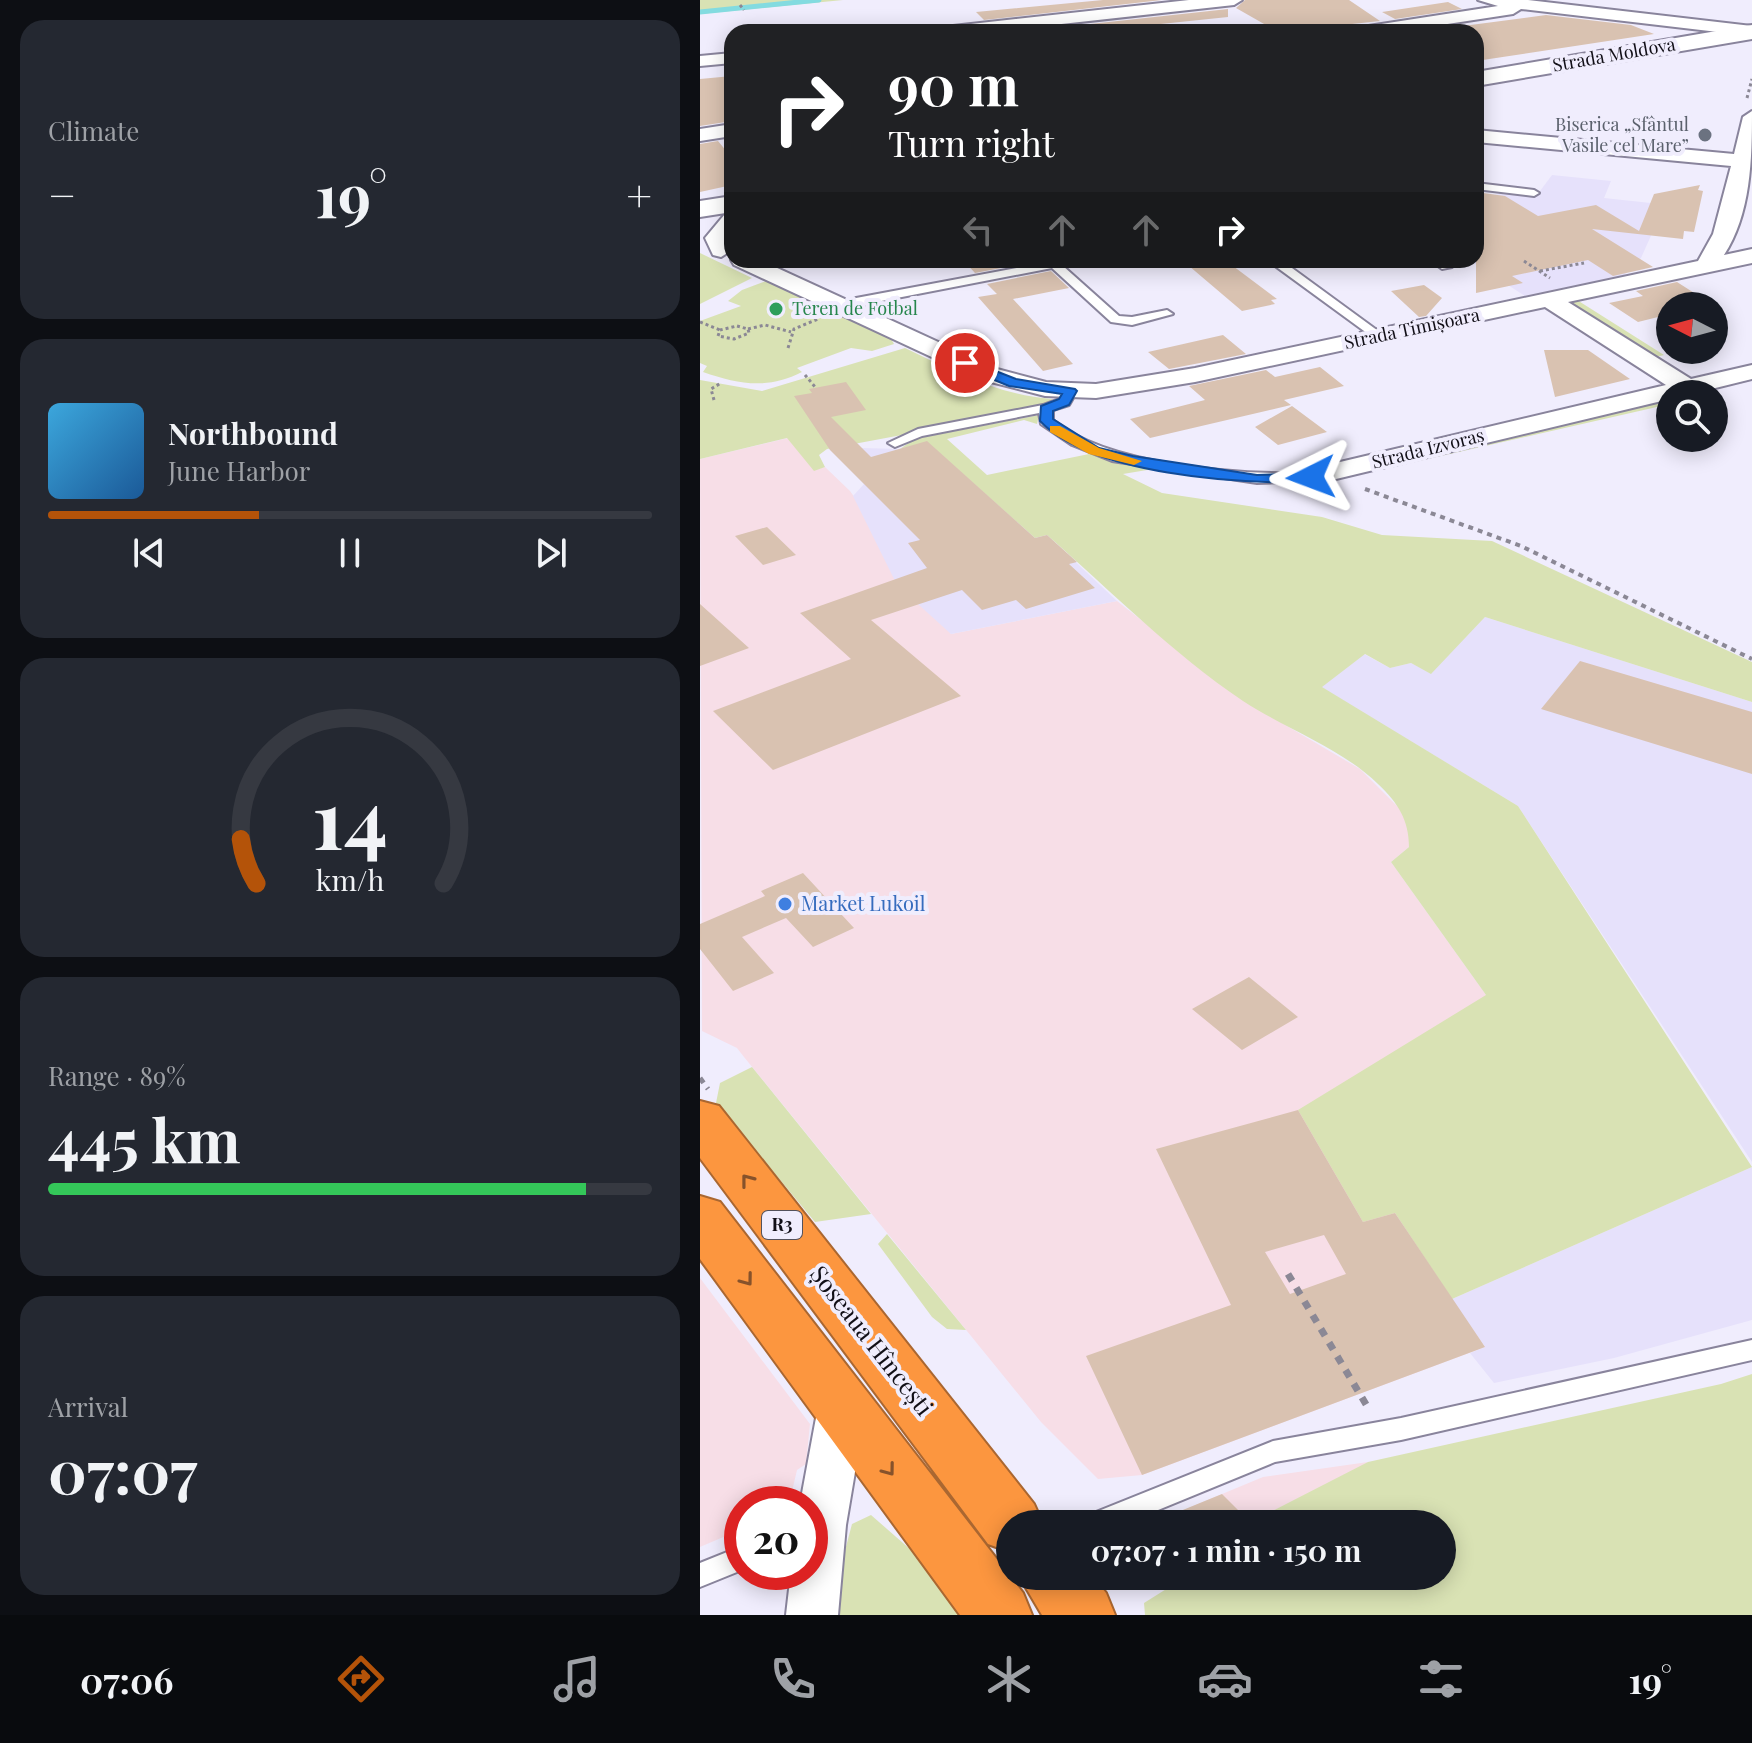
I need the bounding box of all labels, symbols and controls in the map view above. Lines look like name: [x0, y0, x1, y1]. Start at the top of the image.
street label: Strada Moldova: [1550, 31, 1677, 77]
text: 90 m: [888, 46, 1019, 121]
icon: right: [756, 56, 860, 160]
place label: Biserica „Sfântul Vasile cel Mare”: [1555, 112, 1689, 157]
text: Climate: [48, 113, 139, 148]
text: Turn right: [888, 118, 1055, 166]
marker: Biserica „Sfântul Vasile cel Mare”: [1696, 126, 1714, 144]
text: 19°: [315, 153, 388, 233]
text: −: [48, 164, 76, 223]
text: +: [626, 164, 652, 223]
icon: left: [956, 208, 1000, 252]
icon: ahead: [1040, 208, 1084, 252]
icon: ahead: [1124, 208, 1168, 252]
icon: right: [1208, 208, 1252, 252]
north arrow: [1656, 292, 1728, 364]
map controls: [1656, 292, 1728, 452]
place label: Teren de Fotbal: [792, 296, 918, 320]
marker: Teren de Fotbal: [767, 300, 785, 318]
street label: Strada Timișoara: [1342, 302, 1482, 354]
pin: [931, 329, 999, 397]
icon: arrive: [943, 341, 987, 385]
button: search: [1656, 380, 1728, 452]
text: Northbound: [168, 413, 338, 453]
street label: Strada Izvoraș: [1369, 422, 1486, 474]
position arrow: [1269, 435, 1353, 519]
text: June Harbor: [168, 453, 310, 488]
icon: previous: [127, 531, 171, 575]
icon: pause: [328, 531, 372, 575]
icon: next: [529, 531, 573, 575]
text: 14: [312, 759, 388, 870]
text: km/h: [316, 860, 384, 898]
place label: Market Lukoil: [801, 889, 926, 916]
marker: Market Lukoil: [776, 895, 794, 913]
text: Range · 89%: [48, 1058, 186, 1093]
text: 445 km: [48, 1098, 241, 1178]
one-way arrow: [742, 1174, 756, 1189]
road number: R3: [762, 1211, 802, 1239]
street label: Șoseaua Hîncești: [804, 1258, 941, 1421]
one-way arrow: [737, 1271, 751, 1286]
text: Arrival: [48, 1389, 128, 1424]
text: 07:07: [48, 1429, 197, 1509]
one-way arrow: [880, 1461, 894, 1476]
speed limit sign: 20: [724, 1486, 828, 1590]
text: 07:07 · 1 min · 150 m: [1091, 1530, 1361, 1570]
icon: directions: [333, 1651, 389, 1707]
icon: music: [549, 1651, 605, 1707]
icon: phone: [765, 1651, 821, 1707]
icon: climate: [981, 1651, 1037, 1707]
icon: car: [1197, 1651, 1253, 1707]
icon: filters: [1413, 1651, 1469, 1707]
text: 07:06: [80, 1655, 173, 1703]
text: 19°: [1629, 1655, 1672, 1703]

